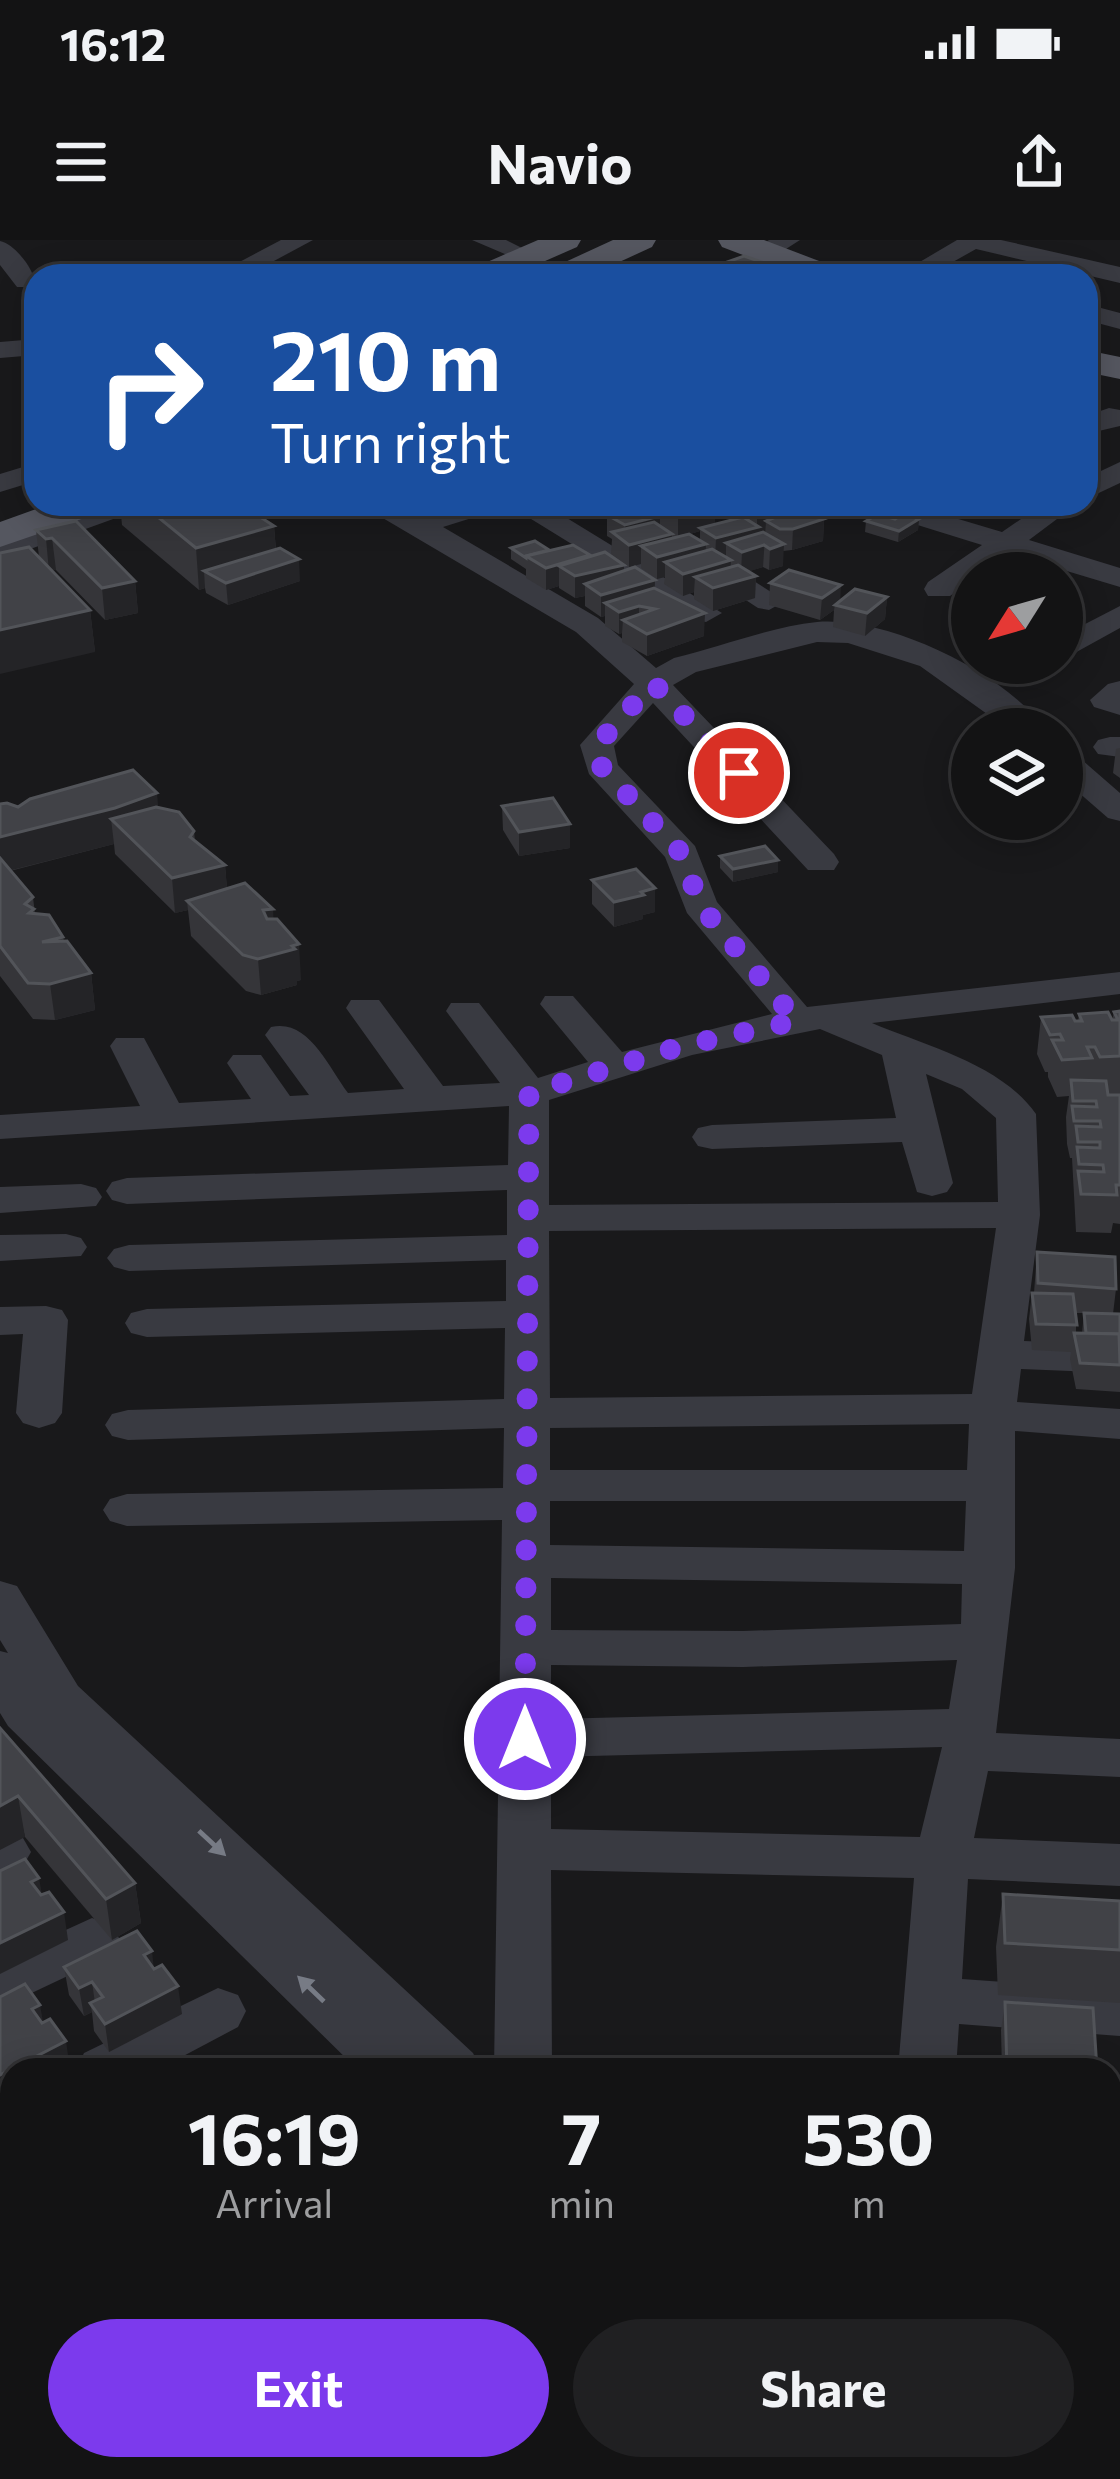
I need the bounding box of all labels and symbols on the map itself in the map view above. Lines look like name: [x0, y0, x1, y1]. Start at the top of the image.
north arrow: [951, 552, 1083, 684]
pin: [688, 722, 790, 824]
position arrow: [462, 1676, 588, 1802]
one-way arrow: [198, 1828, 227, 1856]
one-way arrow: [297, 1975, 326, 2003]

